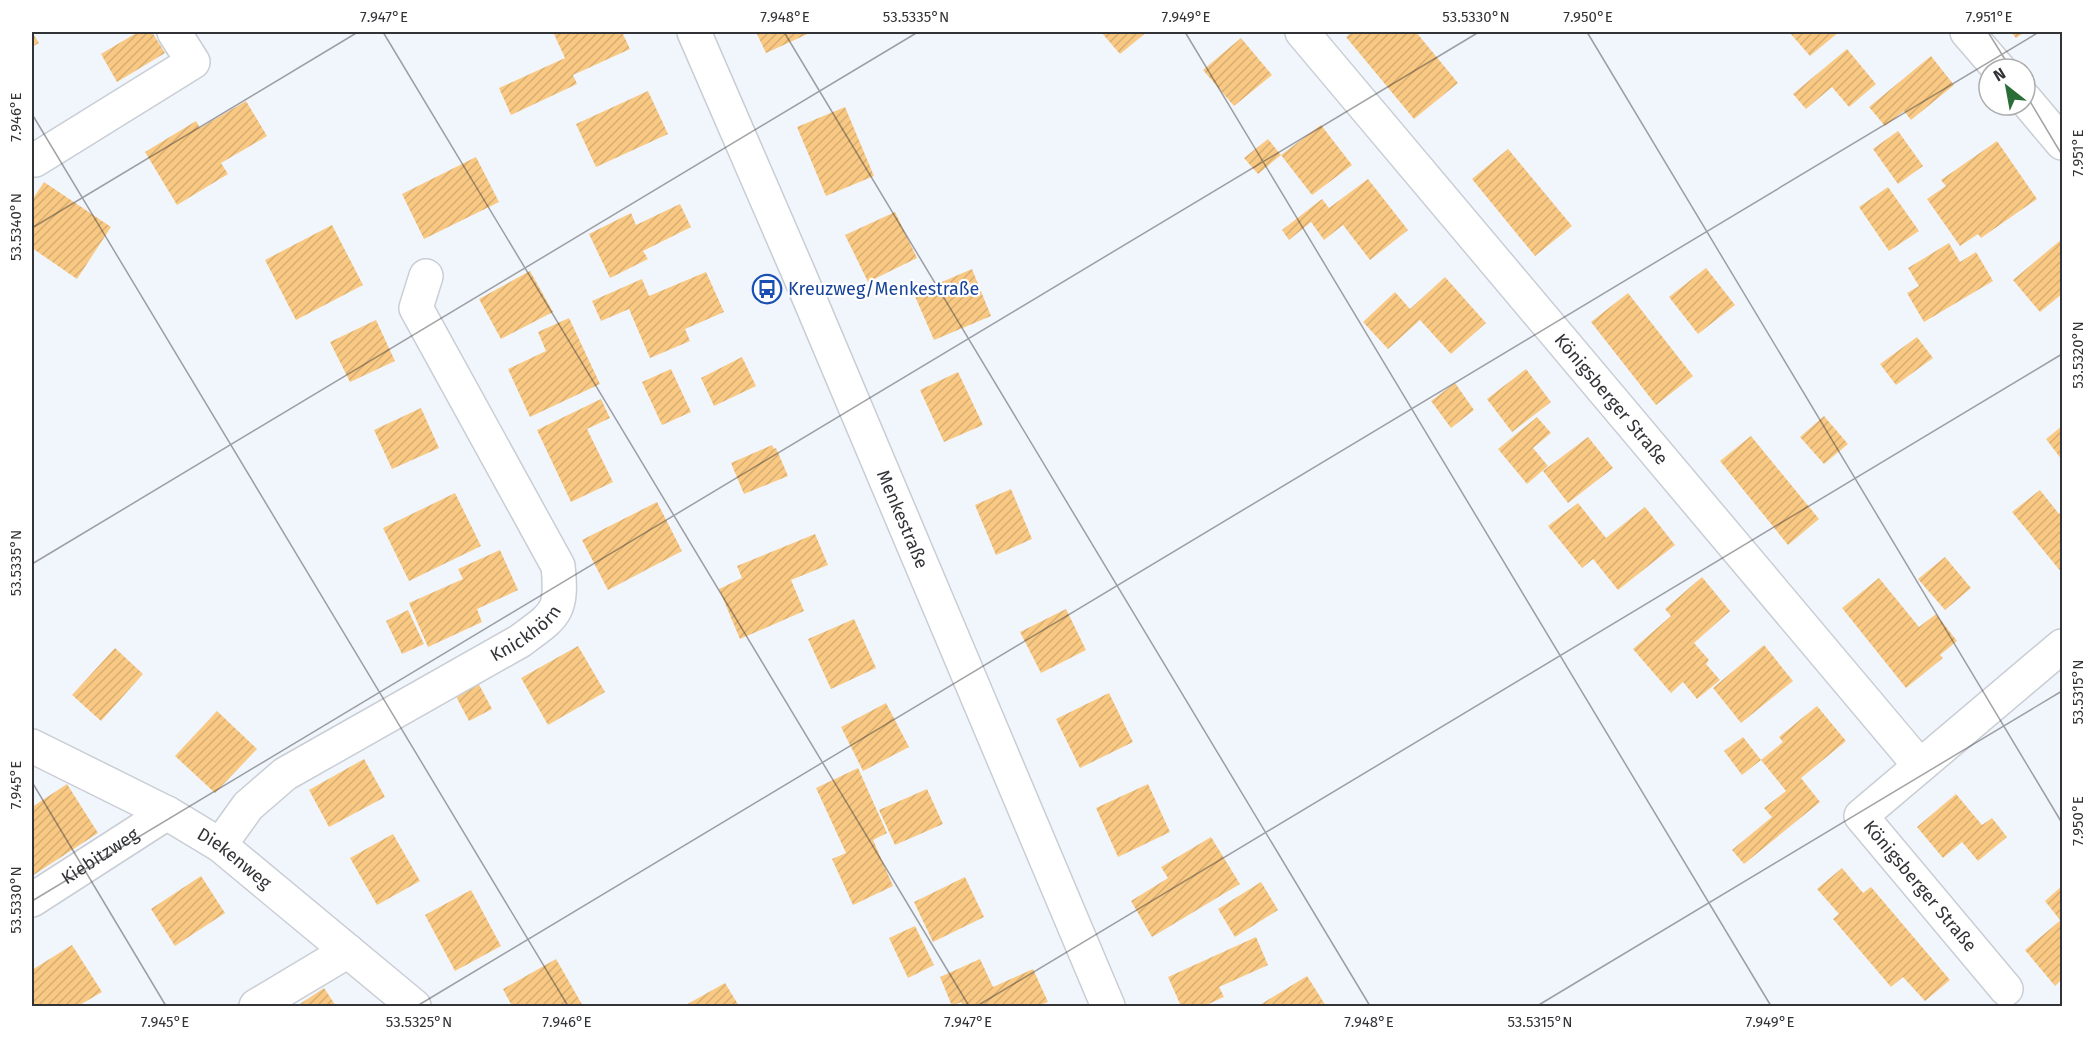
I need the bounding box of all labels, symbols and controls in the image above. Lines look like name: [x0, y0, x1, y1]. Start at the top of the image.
text: 7.947°E: [360, 8, 408, 26]
text: 7.948°E: [760, 8, 810, 26]
text: 53.5335°N: [883, 8, 949, 26]
text: 7.949°E: [1161, 8, 1211, 26]
text: 53.5330°N: [1442, 8, 1510, 26]
text: 7.950°E: [1563, 8, 1613, 26]
text: 7.951°E: [1966, 8, 2012, 26]
north arrow: [1977, 57, 2037, 117]
text: N: [1990, 64, 2009, 85]
text: 7.946°E: [7, 92, 25, 142]
text: 7.951°E: [2069, 130, 2087, 176]
text: 53.5340°N: [7, 193, 25, 261]
bus stop icon: Kreuzweg/Menkestraße: [751, 273, 783, 305]
place label: Kreuzweg/Menkestraße: [788, 278, 979, 300]
text: 53.5320°N: [2069, 321, 2087, 389]
street label: Königsberger Straße: [1550, 329, 1673, 469]
street label: Menkestraße: [872, 467, 933, 572]
text: 53.5335°N: [7, 530, 25, 596]
street label: Knickhörn: [486, 601, 566, 666]
text: 53.5315°N: [2069, 659, 2087, 725]
text: 7.945°E: [7, 761, 25, 809]
text: 7.950°E: [2069, 796, 2087, 846]
street label: Königsberger Straße: [1859, 816, 1981, 956]
street label: Kiebitzweg: [57, 823, 143, 889]
street label: Diekenweg: [193, 823, 276, 894]
text: 53.5330°N: [7, 866, 25, 934]
text: 7.945°E: [141, 1013, 189, 1031]
text: 53.5325°N: [386, 1013, 452, 1031]
text: 7.946°E: [542, 1013, 592, 1031]
text: 7.947°E: [944, 1013, 992, 1031]
text: 7.948°E: [1344, 1013, 1394, 1031]
text: 53.5315°N: [1507, 1013, 1573, 1031]
text: 7.949°E: [1745, 1013, 1795, 1031]

